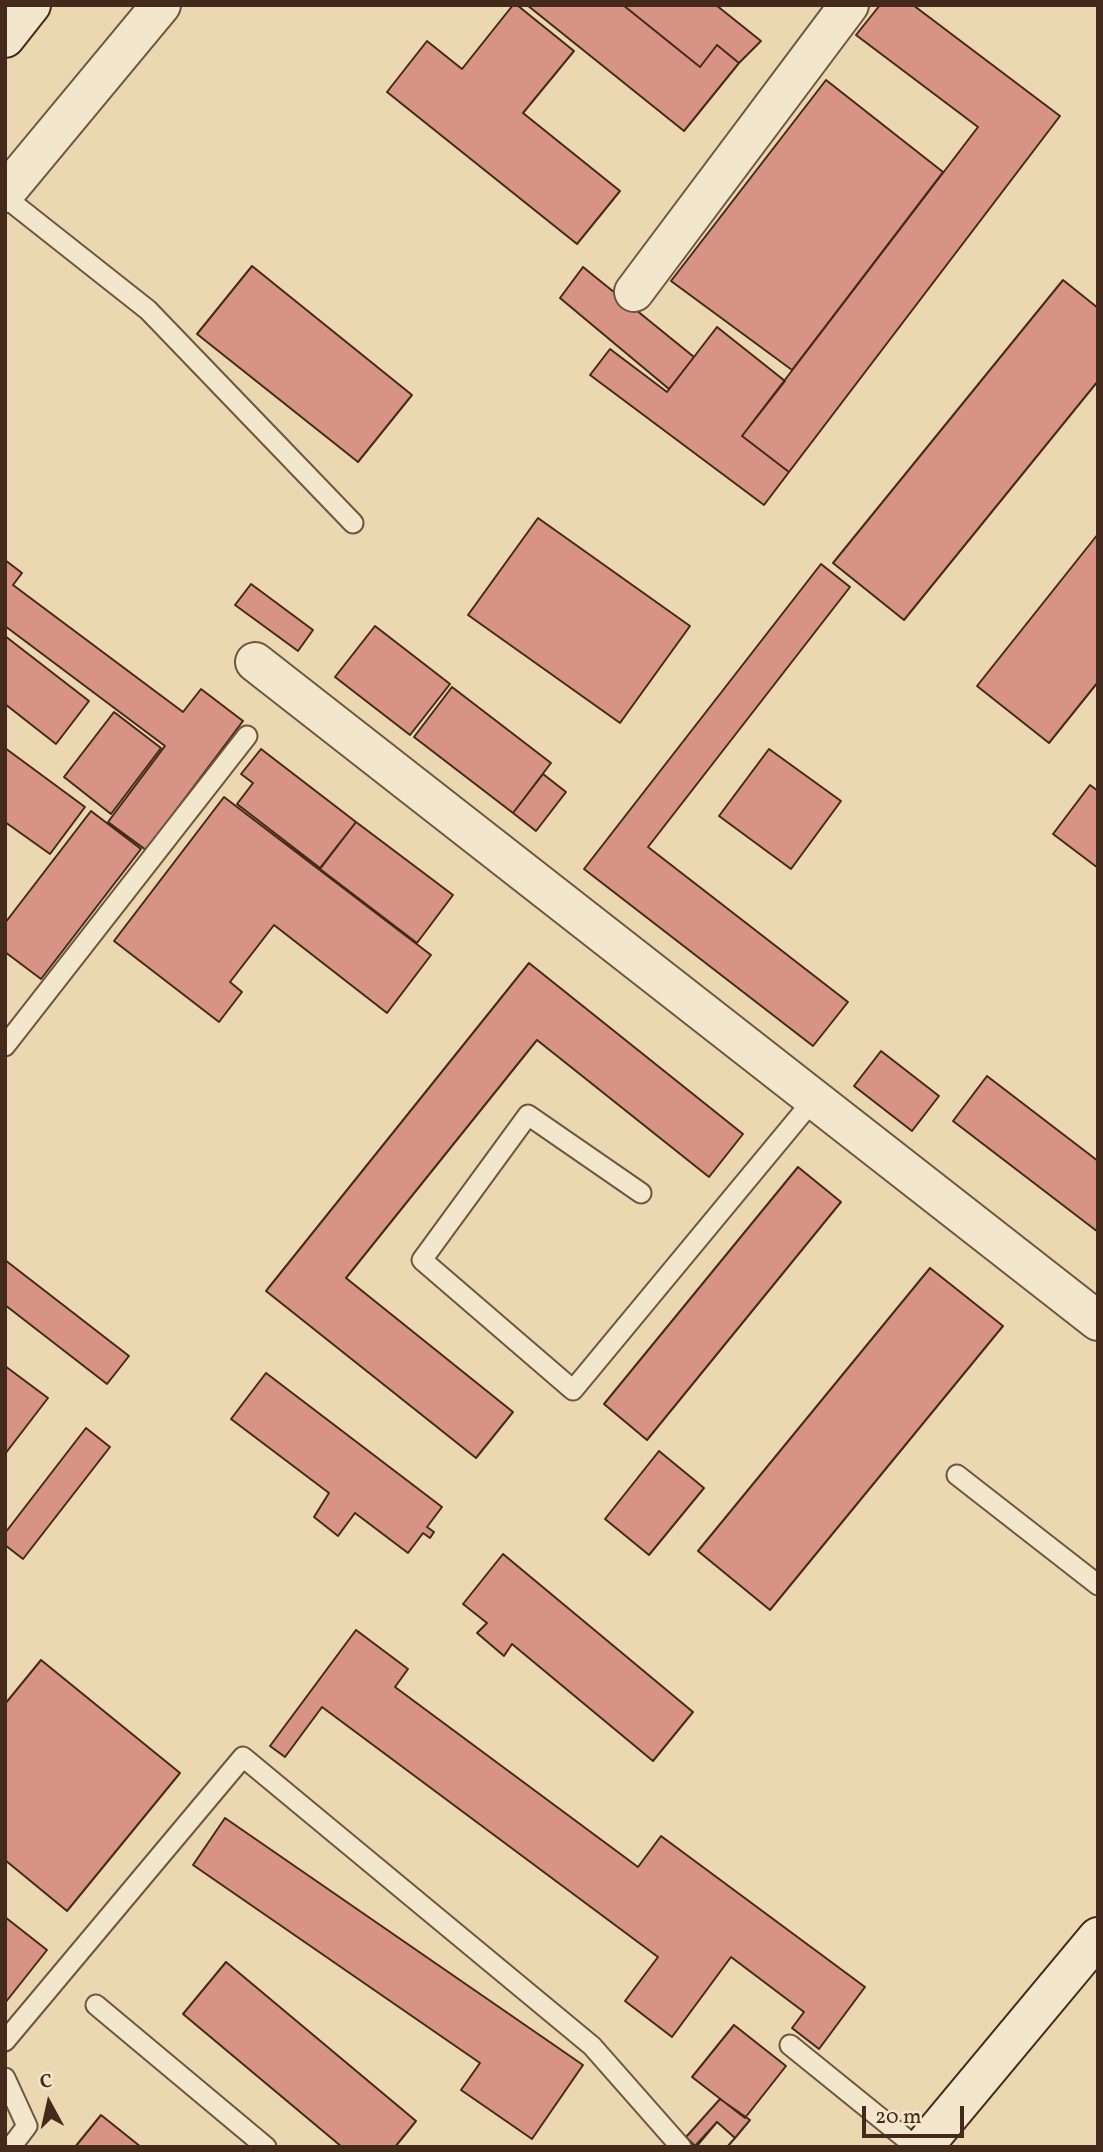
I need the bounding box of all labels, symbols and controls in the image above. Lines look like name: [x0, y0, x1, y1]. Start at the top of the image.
north arrow: [14, 2068, 84, 2138]
text: С: [38, 2068, 54, 2096]
scale bar: [865, 2092, 967, 2136]
text: 20 m: [875, 2103, 921, 2132]

